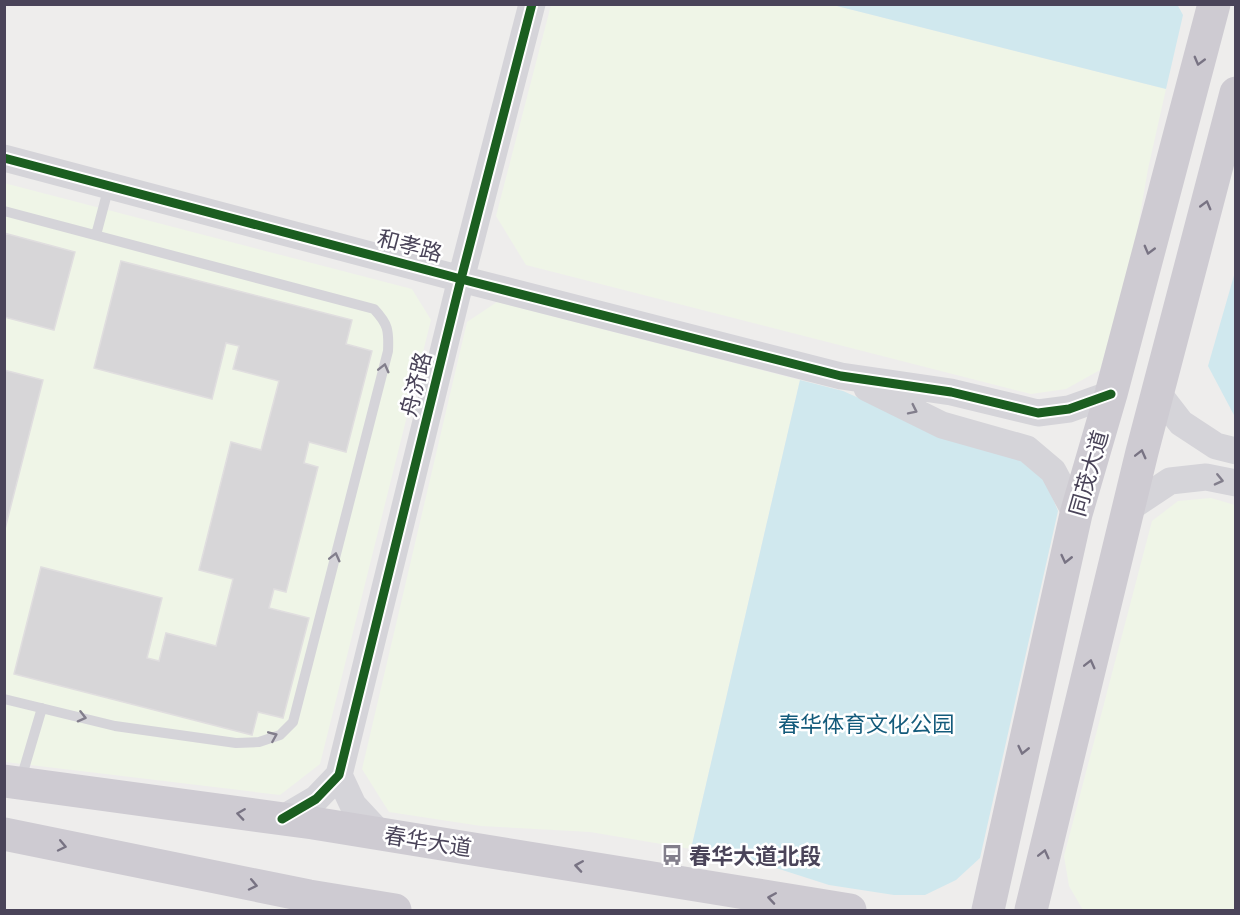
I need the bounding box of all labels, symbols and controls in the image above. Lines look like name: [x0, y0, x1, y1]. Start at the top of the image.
one-way arrow: [1194, 55, 1206, 66]
one-way arrow: [1199, 200, 1212, 210]
street label: 和孝路: [375, 223, 445, 267]
one-way arrow: [1144, 244, 1156, 254]
street label: 舟济路: [394, 349, 436, 419]
one-way arrow: [376, 364, 389, 374]
one-way arrow: [906, 403, 917, 415]
street label: 同茂大道: [1063, 427, 1113, 519]
one-way arrow: [1134, 449, 1147, 459]
one-way arrow: [1214, 472, 1224, 485]
one-way arrow: [328, 553, 341, 563]
one-way arrow: [1060, 554, 1073, 564]
one-way arrow: [1083, 659, 1096, 669]
one-way arrow: [77, 710, 87, 723]
park label: 春华体育文化公园: [778, 710, 954, 737]
one-way arrow: [267, 731, 278, 743]
one-way arrow: [1018, 745, 1031, 755]
one-way arrow: [237, 808, 246, 820]
street label: 春华大道: [382, 821, 474, 861]
one-way arrow: [57, 839, 67, 852]
place label: 春华大道北段: [689, 842, 821, 869]
bus stop icon: 春华大道北段: [660, 843, 684, 867]
one-way arrow: [1037, 849, 1050, 859]
one-way arrow: [574, 860, 584, 873]
one-way arrow: [248, 878, 258, 891]
one-way arrow: [767, 892, 776, 904]

